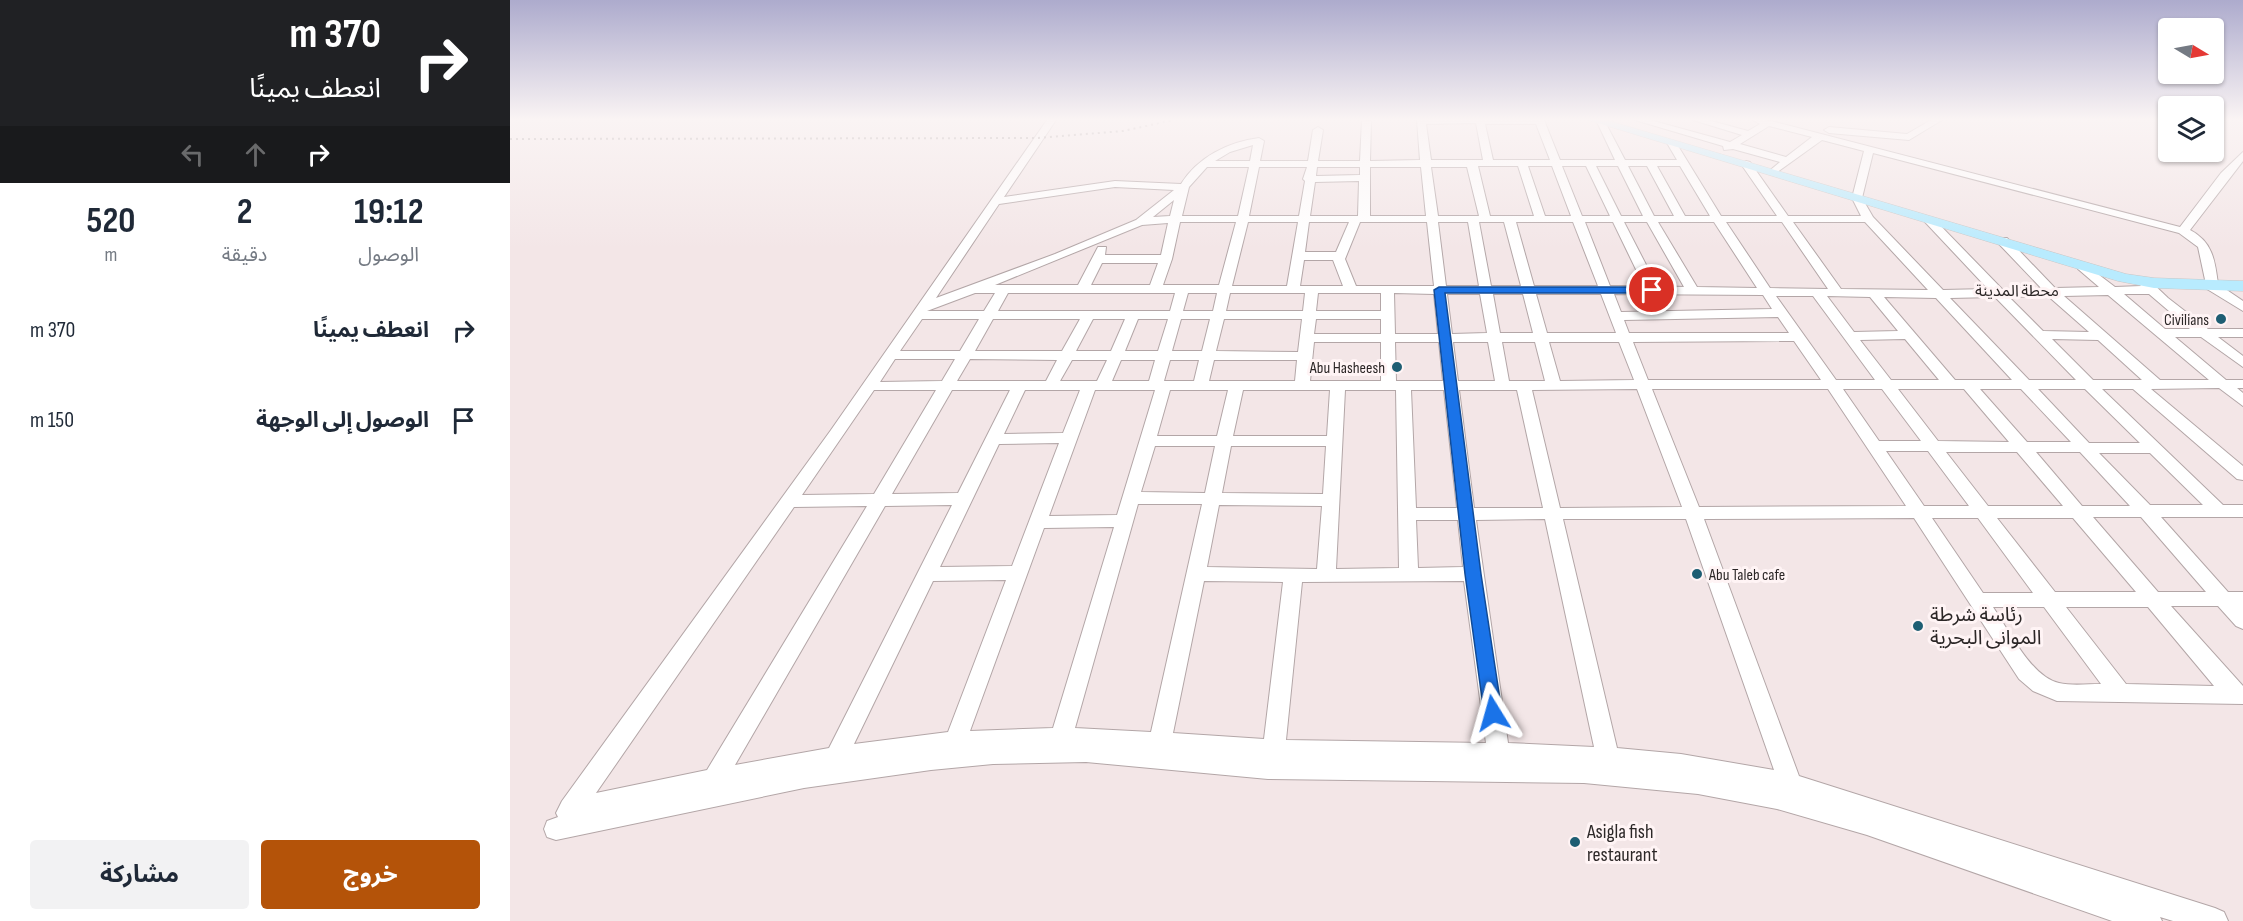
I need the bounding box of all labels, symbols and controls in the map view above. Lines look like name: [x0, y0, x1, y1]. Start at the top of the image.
text: 370 m: [290, 9, 381, 60]
north arrow: [2158, 18, 2224, 84]
map controls: [2158, 18, 2224, 162]
icon: right: [402, 24, 480, 102]
text: انعطف يمينًا: [249, 73, 381, 105]
button: layers: [2158, 96, 2224, 162]
icon: left: [176, 138, 209, 171]
icon: ahead: [239, 138, 272, 171]
icon: right: [302, 138, 335, 171]
text: 2: [237, 191, 253, 234]
text: 19:12: [354, 191, 423, 234]
text: 520: [87, 200, 135, 243]
text: m: [105, 243, 117, 267]
text: دقيقة: [222, 243, 267, 267]
text: الوصول: [358, 243, 419, 267]
pin: [1626, 264, 1677, 315]
icon: arrive: [1635, 273, 1668, 306]
district label: محطة المدينة: [1975, 282, 2059, 301]
place label: Civilians: [2164, 311, 2209, 330]
marker: Civilians: [2214, 312, 2228, 326]
icon: right: [447, 314, 480, 347]
text: 370 m: [30, 317, 75, 344]
text: انعطف يمينًا: [313, 317, 429, 344]
place label: Abu Hasheesh: [1309, 359, 1385, 378]
marker: Abu Hasheesh: [1390, 360, 1404, 374]
icon: arrive: [447, 404, 480, 437]
text: 150 m: [30, 407, 74, 434]
text: الوصول إلى الوجهة: [256, 407, 429, 434]
place label: Abu Taleb cafe: [1708, 566, 1785, 585]
marker: Abu Taleb cafe: [1690, 567, 1704, 581]
place label: رئاسة شرطة الموانى البحرية: [1930, 603, 2042, 650]
marker: رئاسة شرطة الموانى البحرية: [1911, 619, 1925, 633]
position arrow: [1461, 681, 1525, 745]
place label: Asigla fish restaurant: [1586, 820, 1658, 867]
marker: Asigla fish restaurant: [1568, 835, 1582, 849]
button: مشاركة: [30, 840, 249, 909]
button: خروج: [261, 840, 480, 909]

